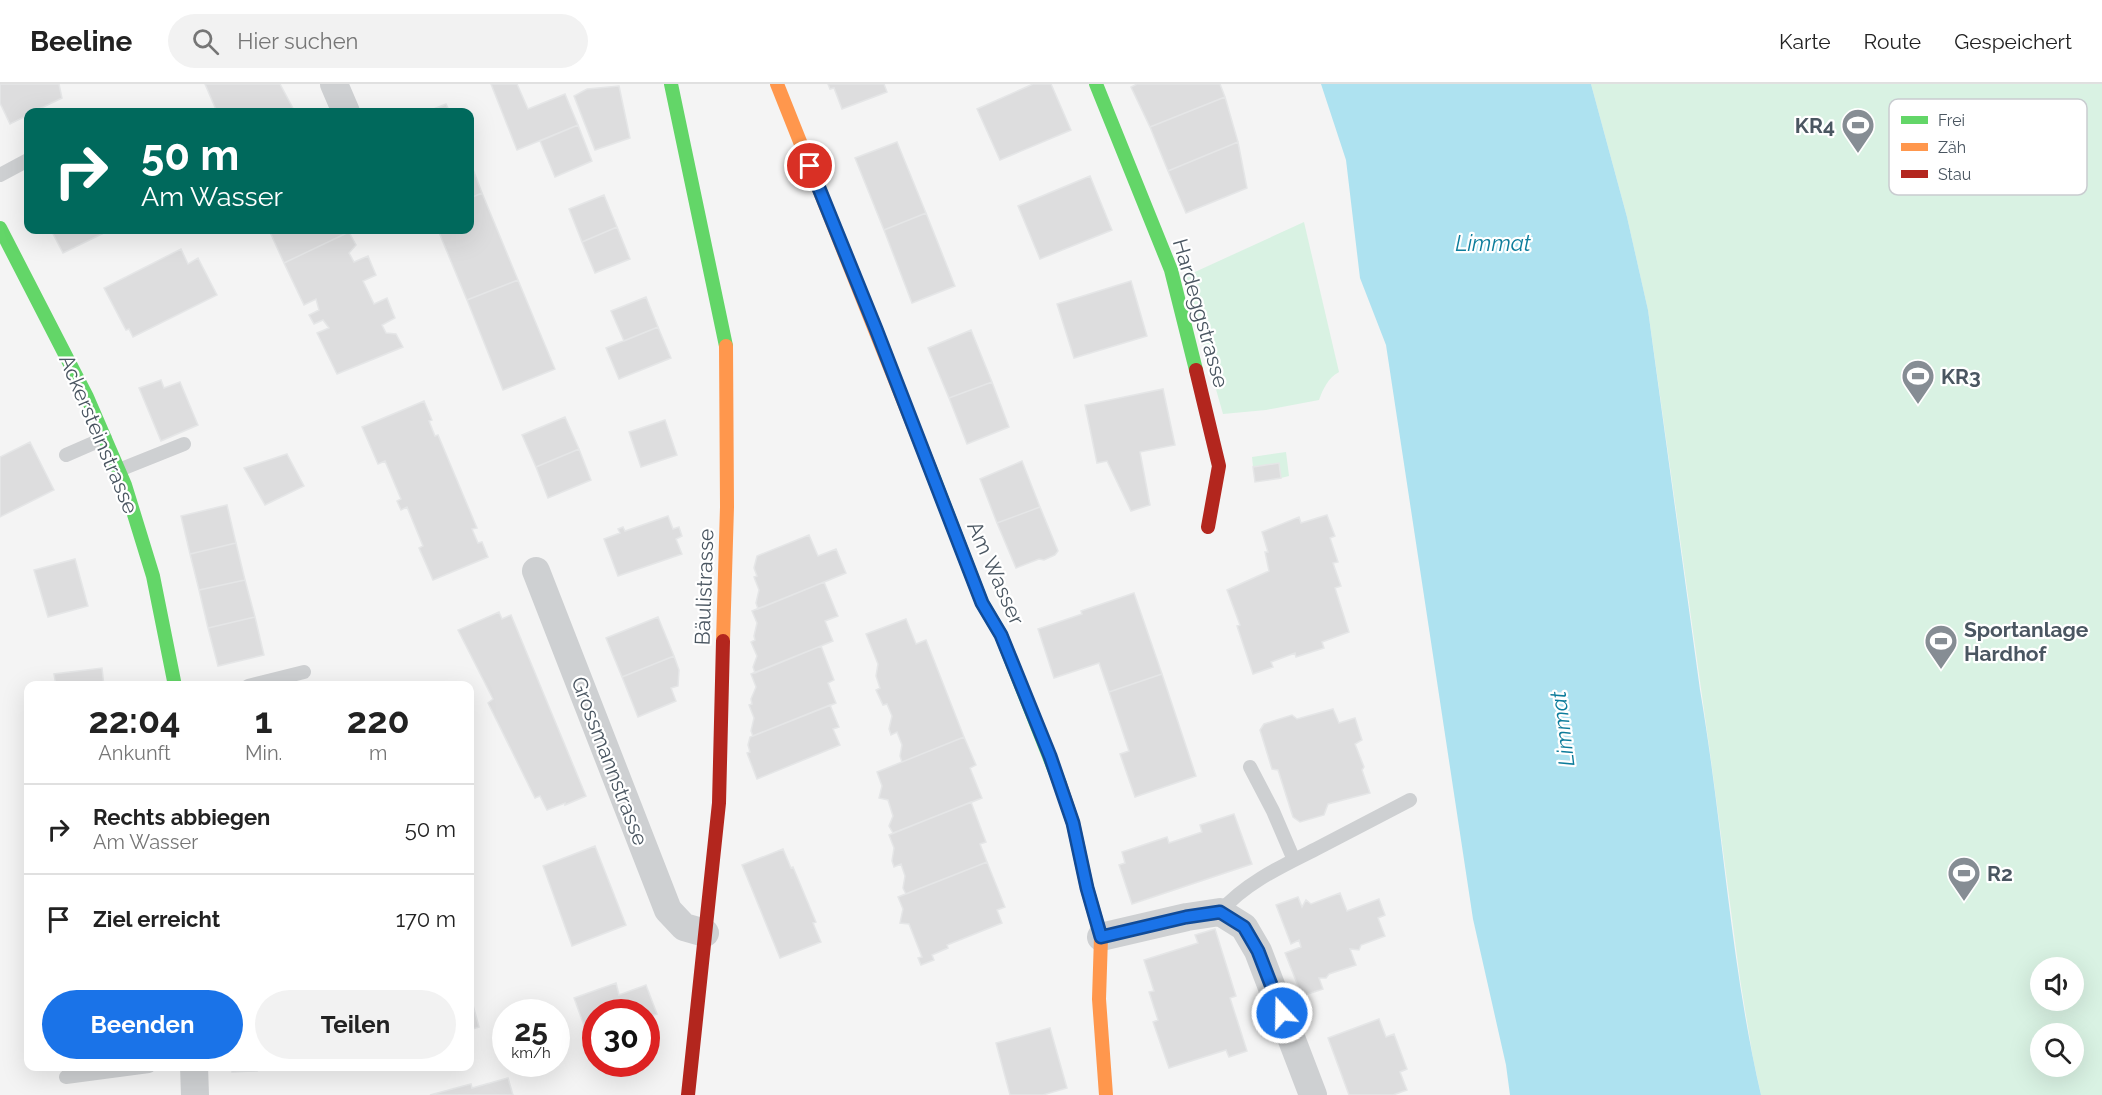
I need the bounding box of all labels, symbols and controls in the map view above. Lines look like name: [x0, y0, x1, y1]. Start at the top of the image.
search box: [168, 14, 588, 68]
text: Beeline: [30, 25, 132, 58]
icon: search: [189, 25, 222, 58]
text: Hier suchen: [237, 28, 358, 54]
text: Karte: [1779, 29, 1831, 54]
text: Route: [1864, 29, 1921, 54]
text: Gespeichert: [1954, 29, 2072, 54]
legend: [1889, 99, 2087, 195]
sports icon: KR4: [1840, 107, 1876, 154]
text: Frei: [1938, 111, 1965, 130]
place label: KR4: [1795, 113, 1835, 138]
text: 50 m: [141, 131, 239, 180]
icon: right: [42, 132, 120, 210]
text: Zäh: [1938, 138, 1966, 157]
pin: [784, 140, 835, 191]
icon: arrive: [793, 149, 826, 182]
text: Stau: [1938, 165, 1971, 184]
text: Am Wasser: [141, 181, 283, 212]
water label: Limmat: [1455, 230, 1532, 256]
street label: Hardeggstrasse: [1168, 236, 1234, 390]
street label: Ackersteinstrasse: [54, 351, 144, 517]
sports icon: KR3: [1900, 358, 1936, 405]
place label: KR3: [1941, 364, 1981, 389]
street label: Am Wasser: [962, 517, 1030, 629]
street label: Bäulistrasse: [689, 528, 719, 646]
place label: Sportanlage Hardhof: [1964, 617, 2089, 666]
sports icon: Sportanlage Hardhof: [1923, 623, 1959, 670]
street label: Grossmannstrasse: [566, 673, 654, 849]
water label: Limmat: [1544, 689, 1580, 768]
text: 22:04: [88, 699, 181, 741]
text: 1: [255, 699, 273, 741]
text: 220: [347, 699, 410, 741]
text: Ankunft: [98, 741, 171, 765]
text: Min.: [245, 741, 282, 765]
text: m: [369, 741, 387, 765]
text: Rechts abbiegen: [93, 804, 270, 830]
icon: right: [42, 813, 75, 846]
text: 50 m: [405, 816, 456, 842]
text: Am Wasser: [93, 830, 198, 854]
sports icon: R2: [1946, 855, 1982, 902]
place label: R2: [1987, 861, 2013, 886]
icon: arrive: [42, 903, 75, 936]
text: Ziel erreicht: [93, 906, 220, 932]
text: 170 m: [396, 906, 456, 932]
map controls: [2030, 957, 2084, 1077]
button: sound: [2030, 957, 2084, 1011]
position arrow: [1250, 981, 1314, 1045]
button: Beenden: [42, 990, 243, 1059]
button: Teilen: [255, 990, 456, 1059]
speed limit sign: 30: [582, 999, 660, 1077]
text: 25: [514, 1013, 548, 1048]
button: search: [2030, 1023, 2084, 1077]
text: km/h: [511, 1044, 551, 1062]

